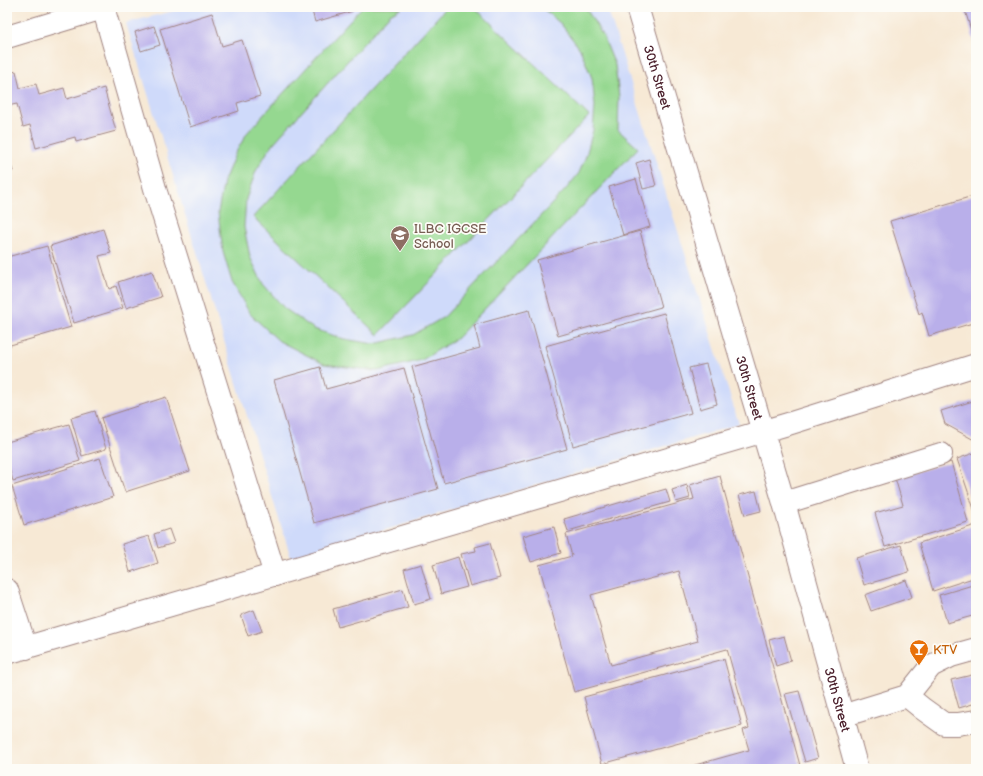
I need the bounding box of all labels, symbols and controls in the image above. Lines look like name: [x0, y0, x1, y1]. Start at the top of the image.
street label: 30th Street: [640, 43, 674, 111]
place label: ILBC IGCSE School: [414, 221, 487, 252]
school or university icon: ILBC IGCSE School: [389, 224, 411, 252]
street label: 30th Street: [732, 354, 766, 422]
bar icon: KTV: [908, 638, 930, 666]
place label: KTV: [933, 642, 957, 658]
street label: 30th Street: [821, 666, 853, 734]

